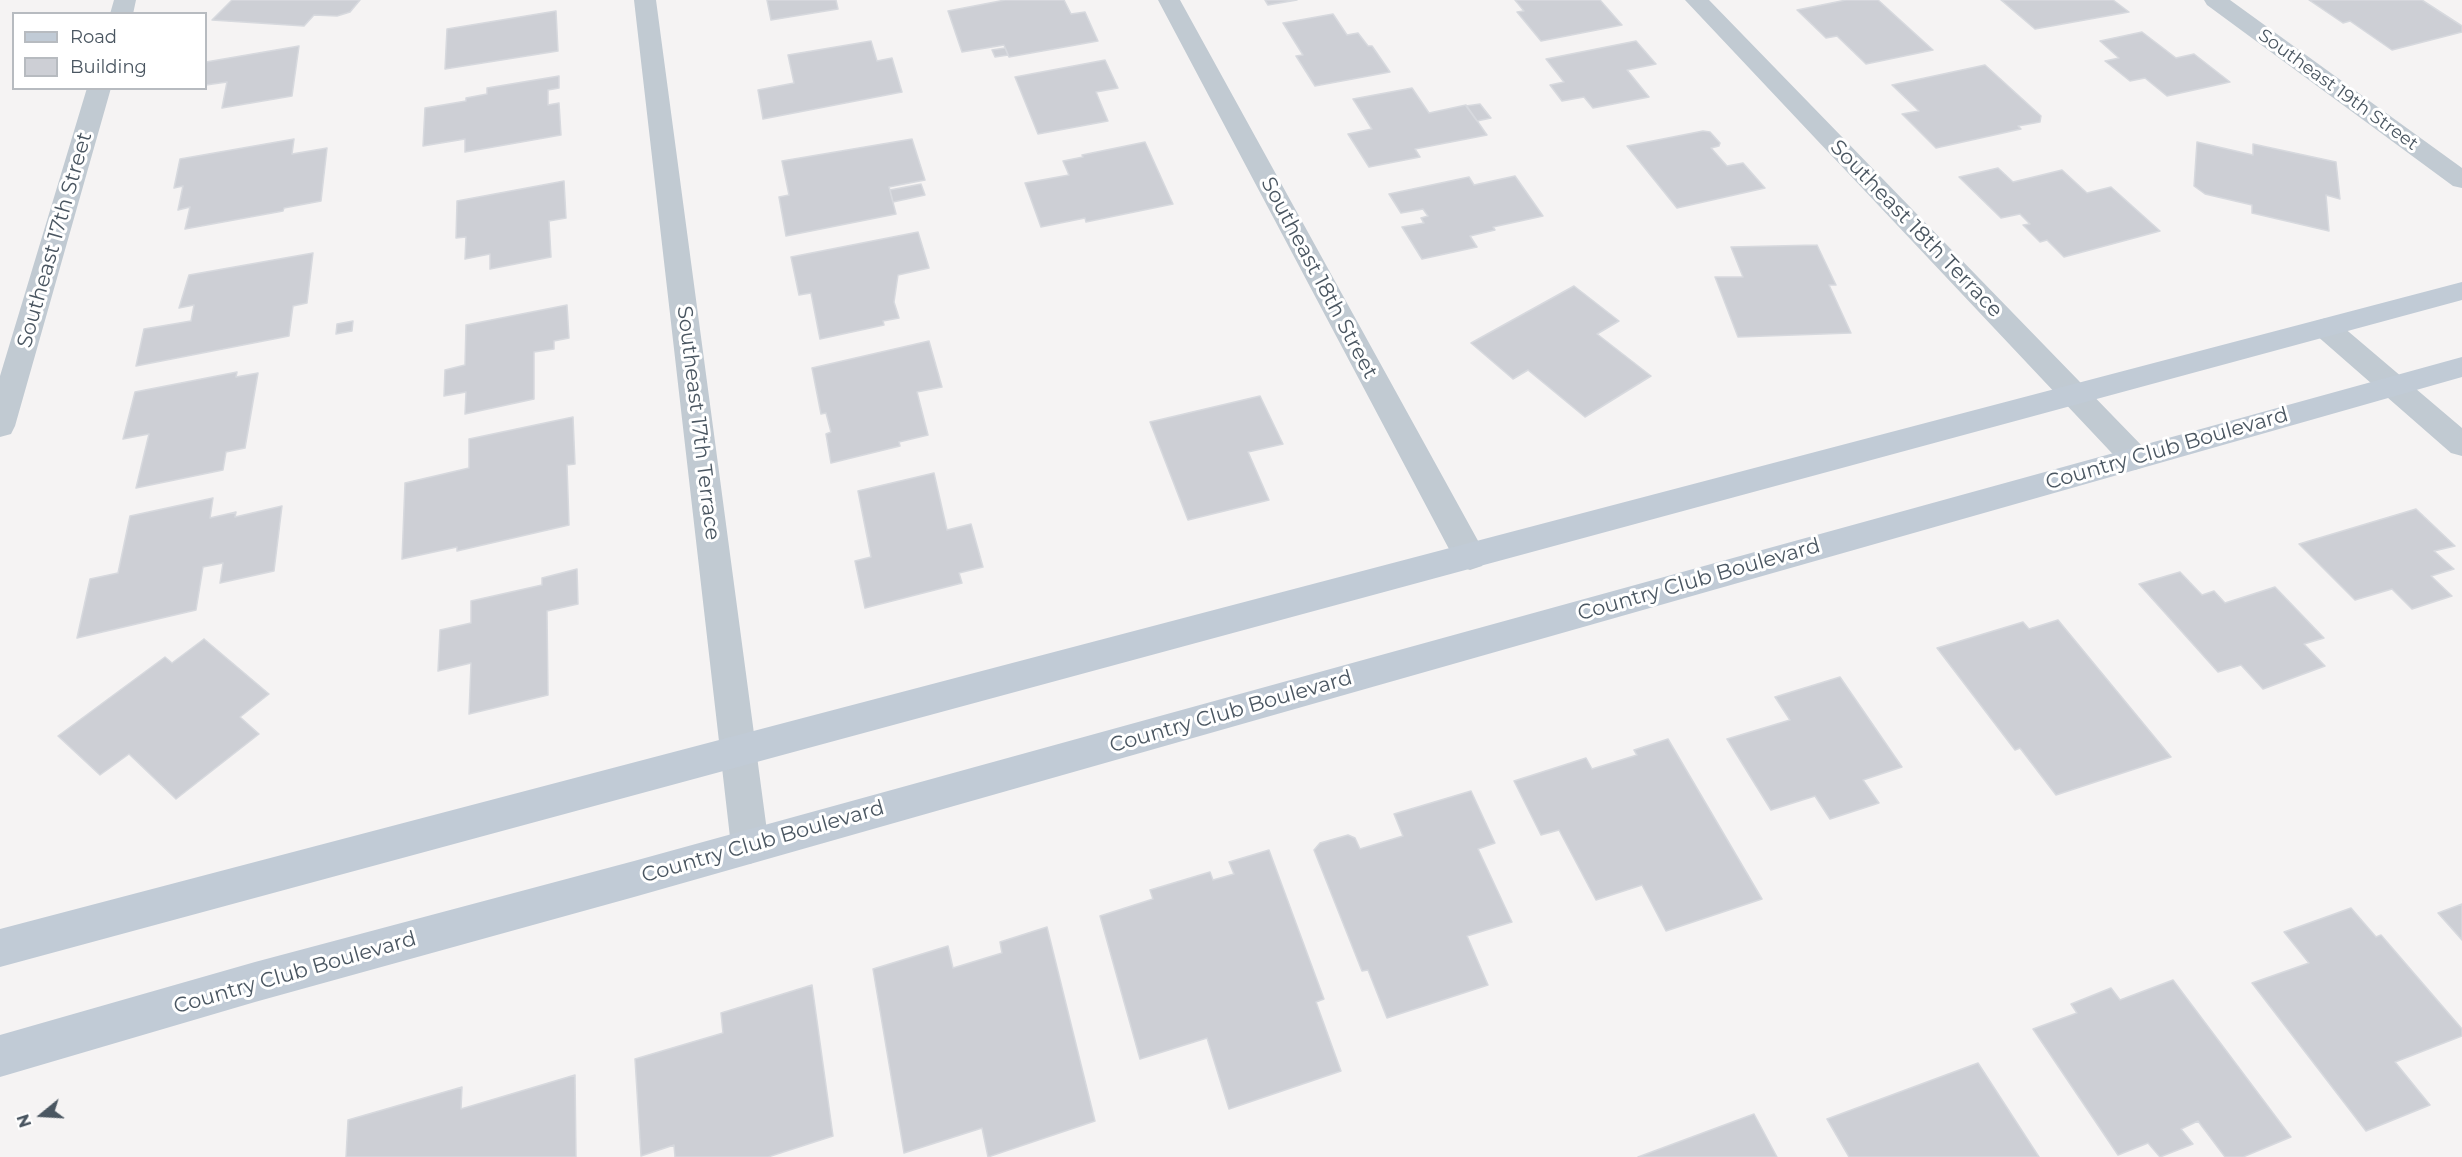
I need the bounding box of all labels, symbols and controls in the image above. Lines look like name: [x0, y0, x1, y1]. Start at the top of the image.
legend: [12, 12, 207, 90]
street label: Southeast 19th Street: [2254, 25, 2422, 155]
text: Road: [70, 26, 117, 48]
text: Building: [70, 56, 147, 78]
street label: Southeast 17th Street: [12, 129, 98, 351]
street label: Southeast 18th Terrace: [1825, 135, 2007, 323]
street label: Southeast 18th Street: [1255, 173, 1383, 383]
street label: Southeast 17th Terrace: [671, 304, 725, 542]
street label: Country Club Boulevard: [2043, 402, 2291, 496]
street label: Country Club Boulevard: [1575, 533, 1823, 627]
street label: Country Club Boulevard: [1107, 665, 1355, 759]
street label: Country Club Boulevard: [639, 795, 887, 889]
street label: Country Club Boulevard: [171, 926, 419, 1020]
north arrow: [12, 1085, 72, 1145]
text: N: [13, 1112, 35, 1130]

